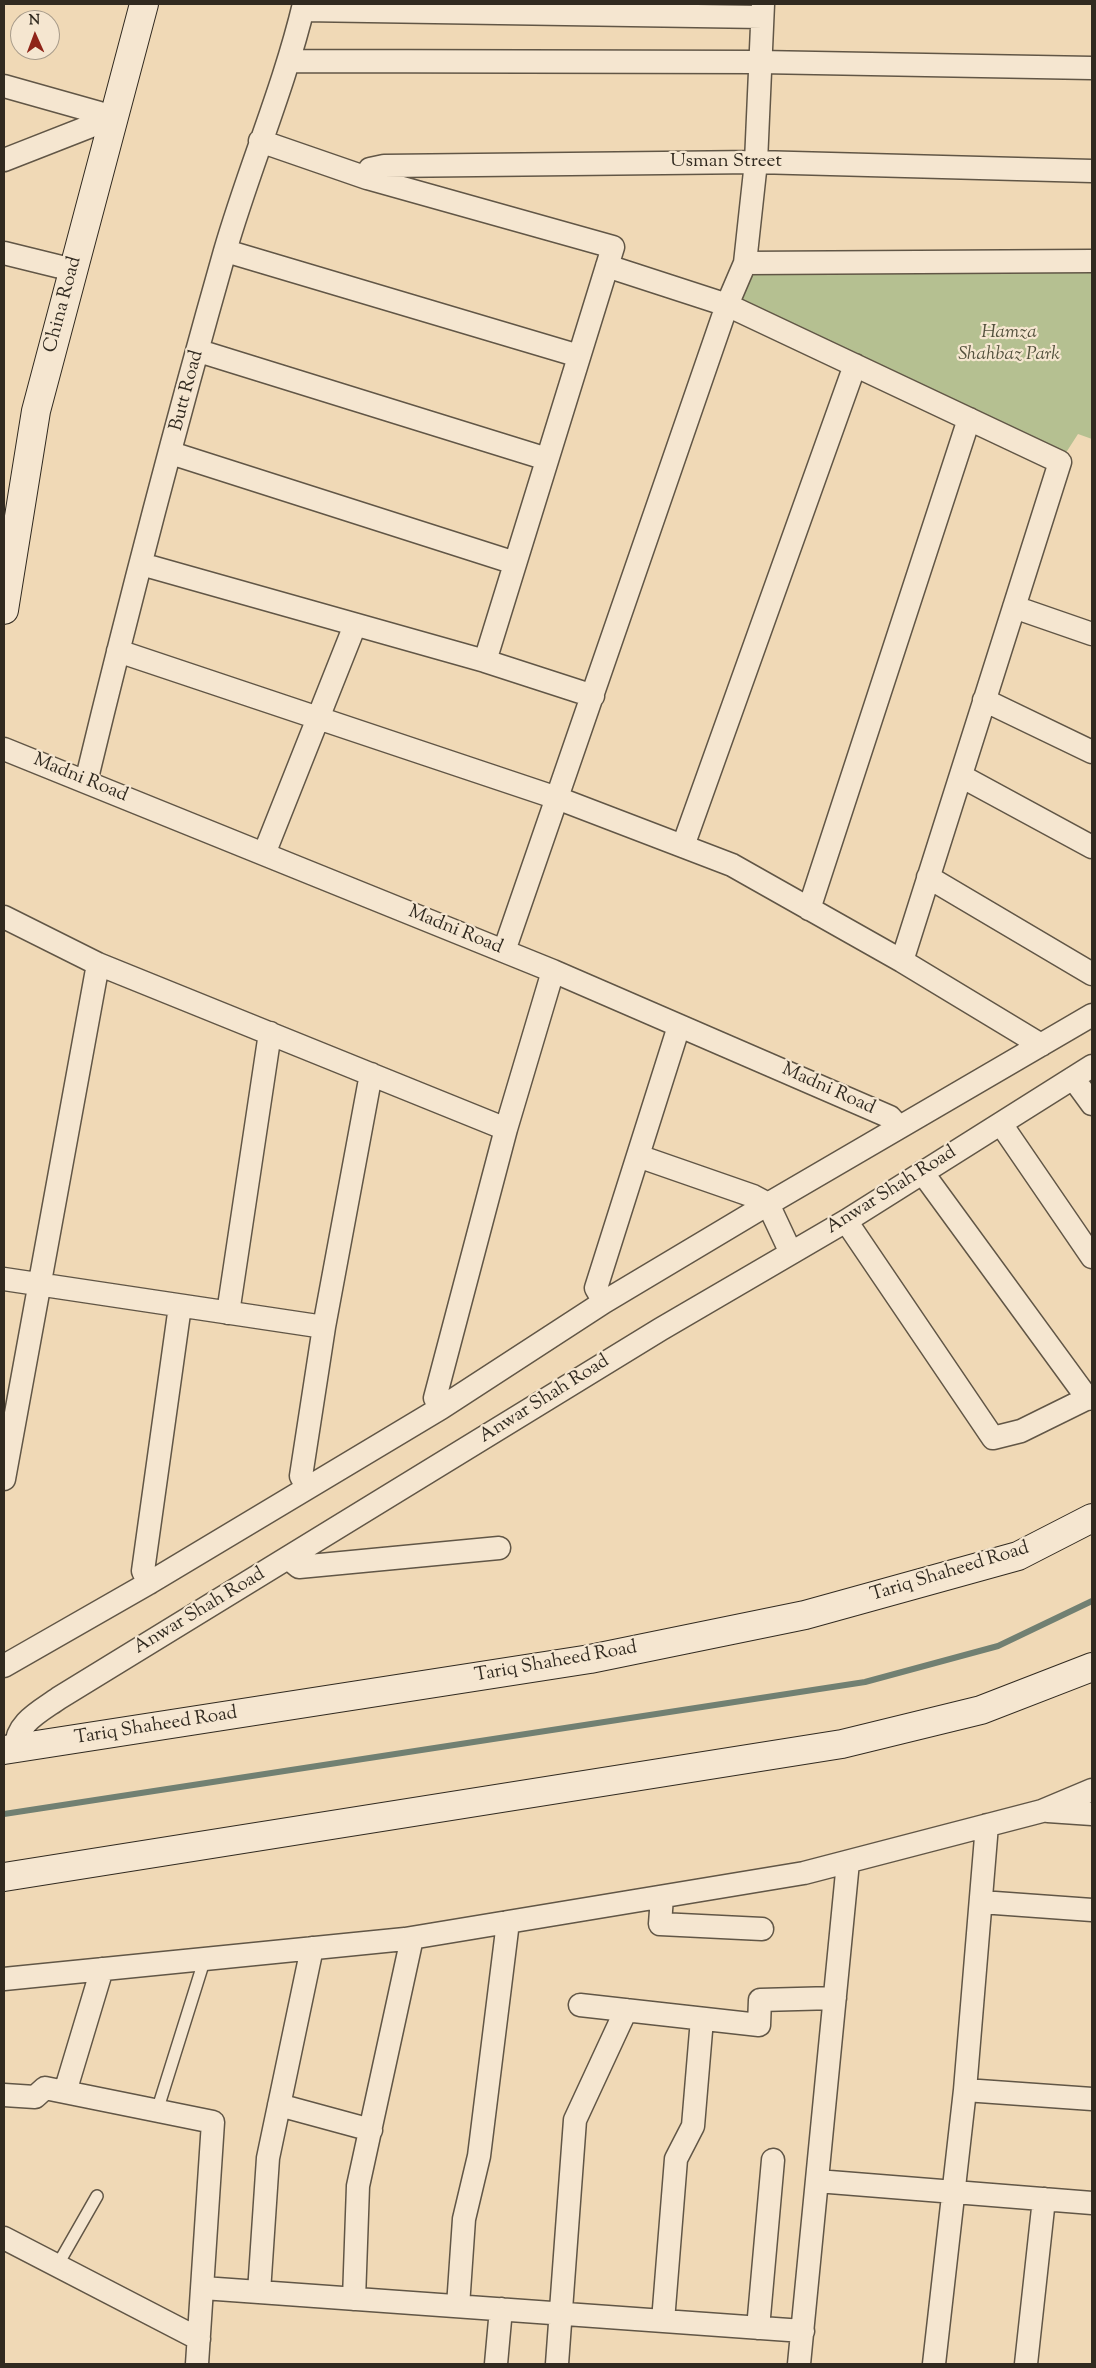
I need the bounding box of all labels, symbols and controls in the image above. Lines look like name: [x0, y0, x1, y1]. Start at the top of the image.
north arrow: [10, 10, 60, 60]
text: N: [29, 11, 40, 31]
street label: Usman Street: [670, 152, 782, 174]
street label: China Road: [40, 254, 88, 356]
park label: Hamza Shahbaz Park: [958, 323, 1060, 367]
street label: Butt Road: [166, 348, 210, 434]
street label: Madni Road: [29, 750, 131, 808]
street label: Madni Road: [404, 902, 506, 960]
street label: Madni Road: [778, 1059, 878, 1121]
street label: Anwar Shah Road: [823, 1142, 961, 1240]
street label: Anwar Shah Road: [476, 1351, 614, 1449]
street label: Tariq Shaheed Road: [868, 1538, 1032, 1608]
street label: Anwar Shah Road: [130, 1564, 270, 1660]
street label: Tariq Shaheed Road: [473, 1637, 639, 1689]
street label: Tariq Shaheed Road: [73, 1703, 239, 1751]

